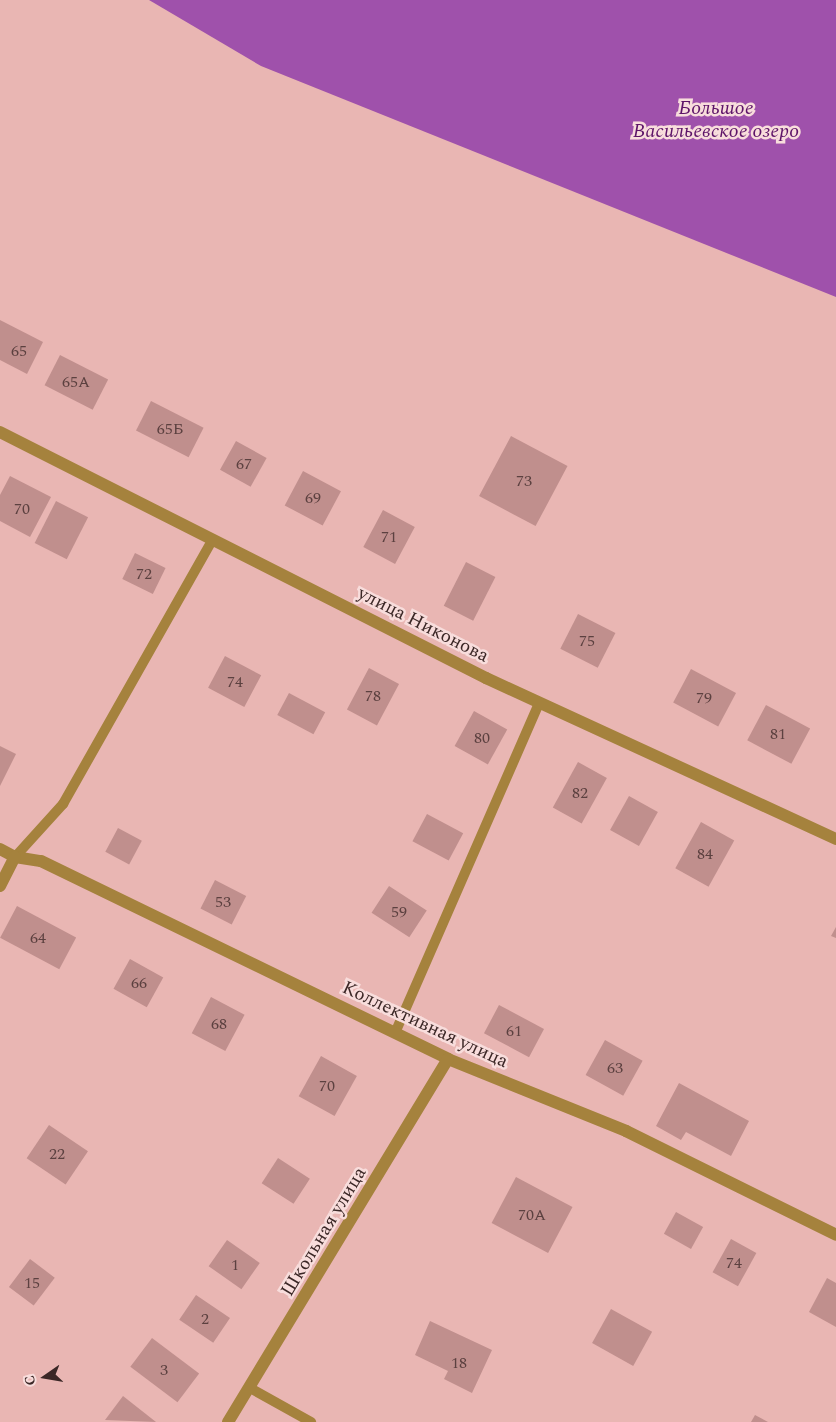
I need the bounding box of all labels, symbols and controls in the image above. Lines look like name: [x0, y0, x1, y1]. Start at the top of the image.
water label: Большое Васильевское озеро: [633, 96, 799, 143]
house number: 65: [11, 341, 27, 361]
house number: 65А: [62, 372, 90, 392]
house number: 65Б: [157, 419, 183, 439]
house number: 67: [236, 454, 252, 474]
house number: 73: [516, 471, 532, 491]
house number: 69: [305, 488, 321, 508]
house number: 70: [14, 499, 30, 519]
house number: 71: [381, 527, 397, 547]
house number: 72: [136, 564, 152, 584]
street label: улица Никонова: [354, 582, 492, 668]
house number: 75: [579, 631, 595, 651]
house number: 74: [227, 672, 243, 692]
house number: 78: [365, 686, 381, 706]
house number: 79: [696, 688, 712, 708]
house number: 81: [770, 724, 786, 744]
house number: 80: [474, 728, 490, 748]
house number: 82: [572, 783, 588, 803]
house number: 84: [697, 844, 713, 864]
house number: 53: [215, 892, 231, 912]
house number: 59: [391, 902, 407, 922]
house number: 64: [30, 928, 46, 948]
house number: 66: [131, 973, 147, 993]
street label: Коллективная улица: [338, 976, 512, 1074]
house number: 68: [211, 1014, 227, 1034]
house number: 61: [506, 1021, 522, 1041]
house number: 63: [607, 1058, 623, 1078]
house number: 70: [319, 1076, 335, 1096]
house number: 22: [49, 1144, 65, 1164]
street label: Школьная улица: [276, 1163, 372, 1301]
house number: 70А: [518, 1205, 546, 1225]
house number: 74: [726, 1253, 742, 1273]
house number: 1: [231, 1255, 239, 1275]
house number: 15: [24, 1273, 40, 1293]
house number: 2: [201, 1309, 209, 1329]
north arrow: [20, 1352, 70, 1402]
house number: 18: [451, 1353, 467, 1373]
house number: 3: [160, 1360, 168, 1380]
text: С: [19, 1373, 41, 1388]

